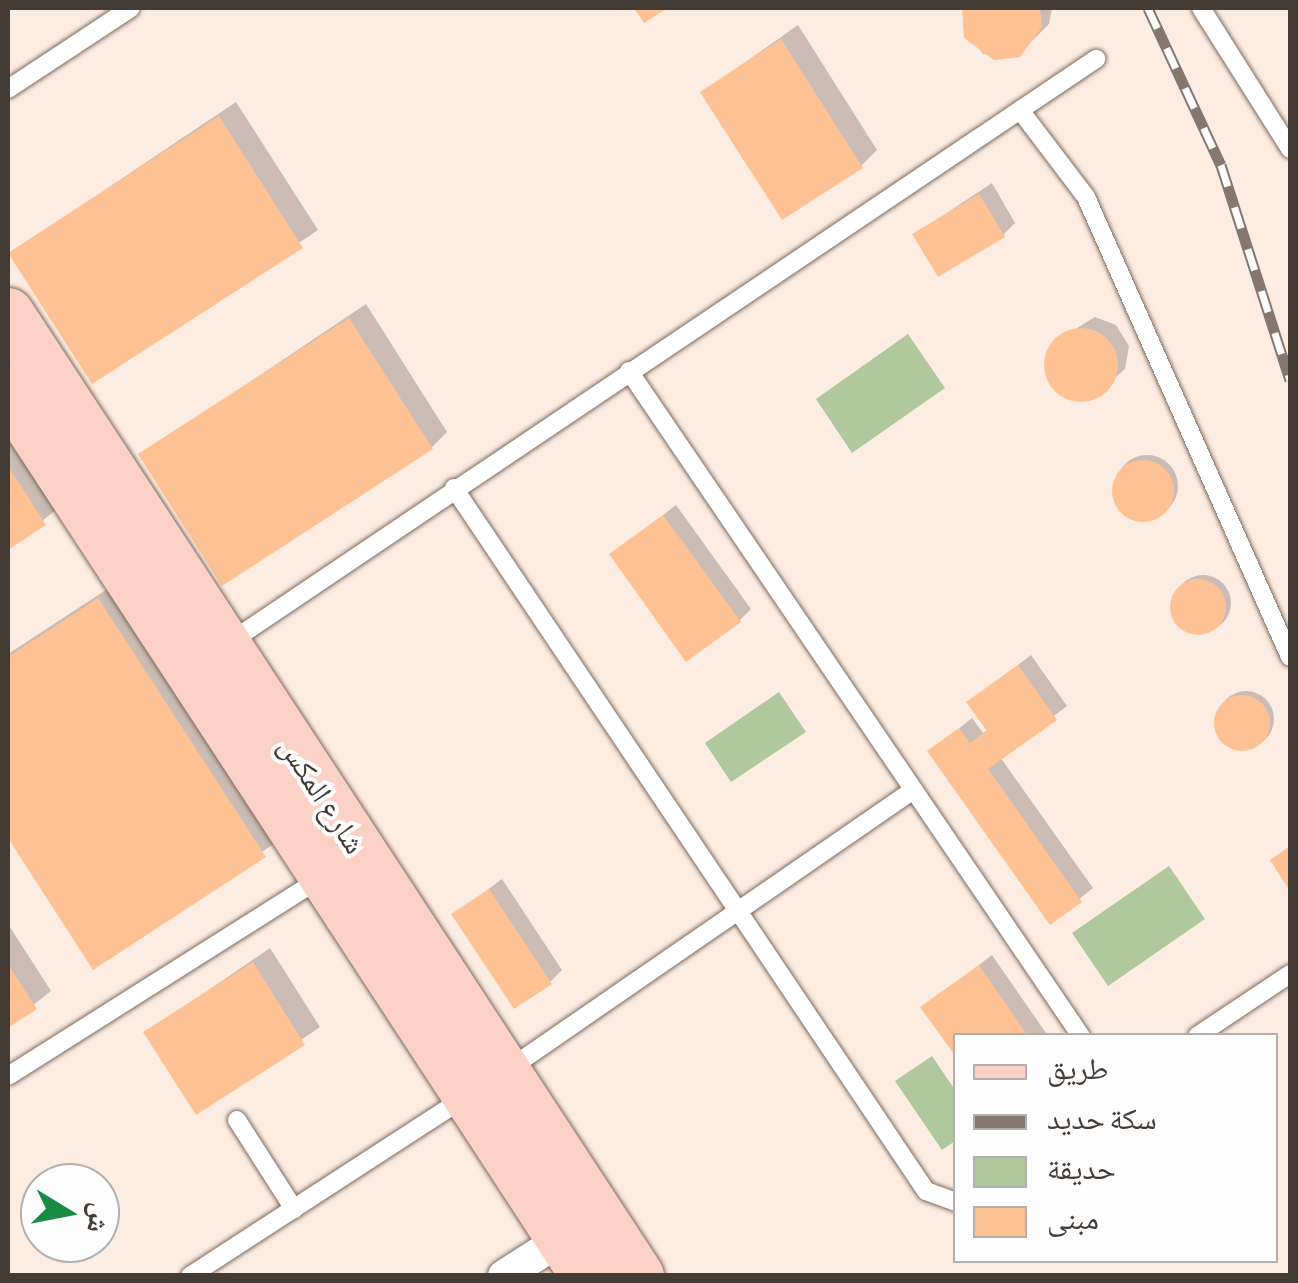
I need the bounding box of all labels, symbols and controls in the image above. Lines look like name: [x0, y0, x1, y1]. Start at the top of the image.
street label: شارع المكس: [270, 731, 372, 861]
legend: [953, 1033, 1278, 1263]
text: طريق: [1047, 1052, 1108, 1088]
text: سكة حديد: [1047, 1102, 1157, 1138]
text: حديقة: [1047, 1152, 1116, 1188]
north arrow: [20, 1163, 120, 1263]
text: ش: [79, 1200, 117, 1235]
text: مبنى: [1047, 1202, 1099, 1238]

